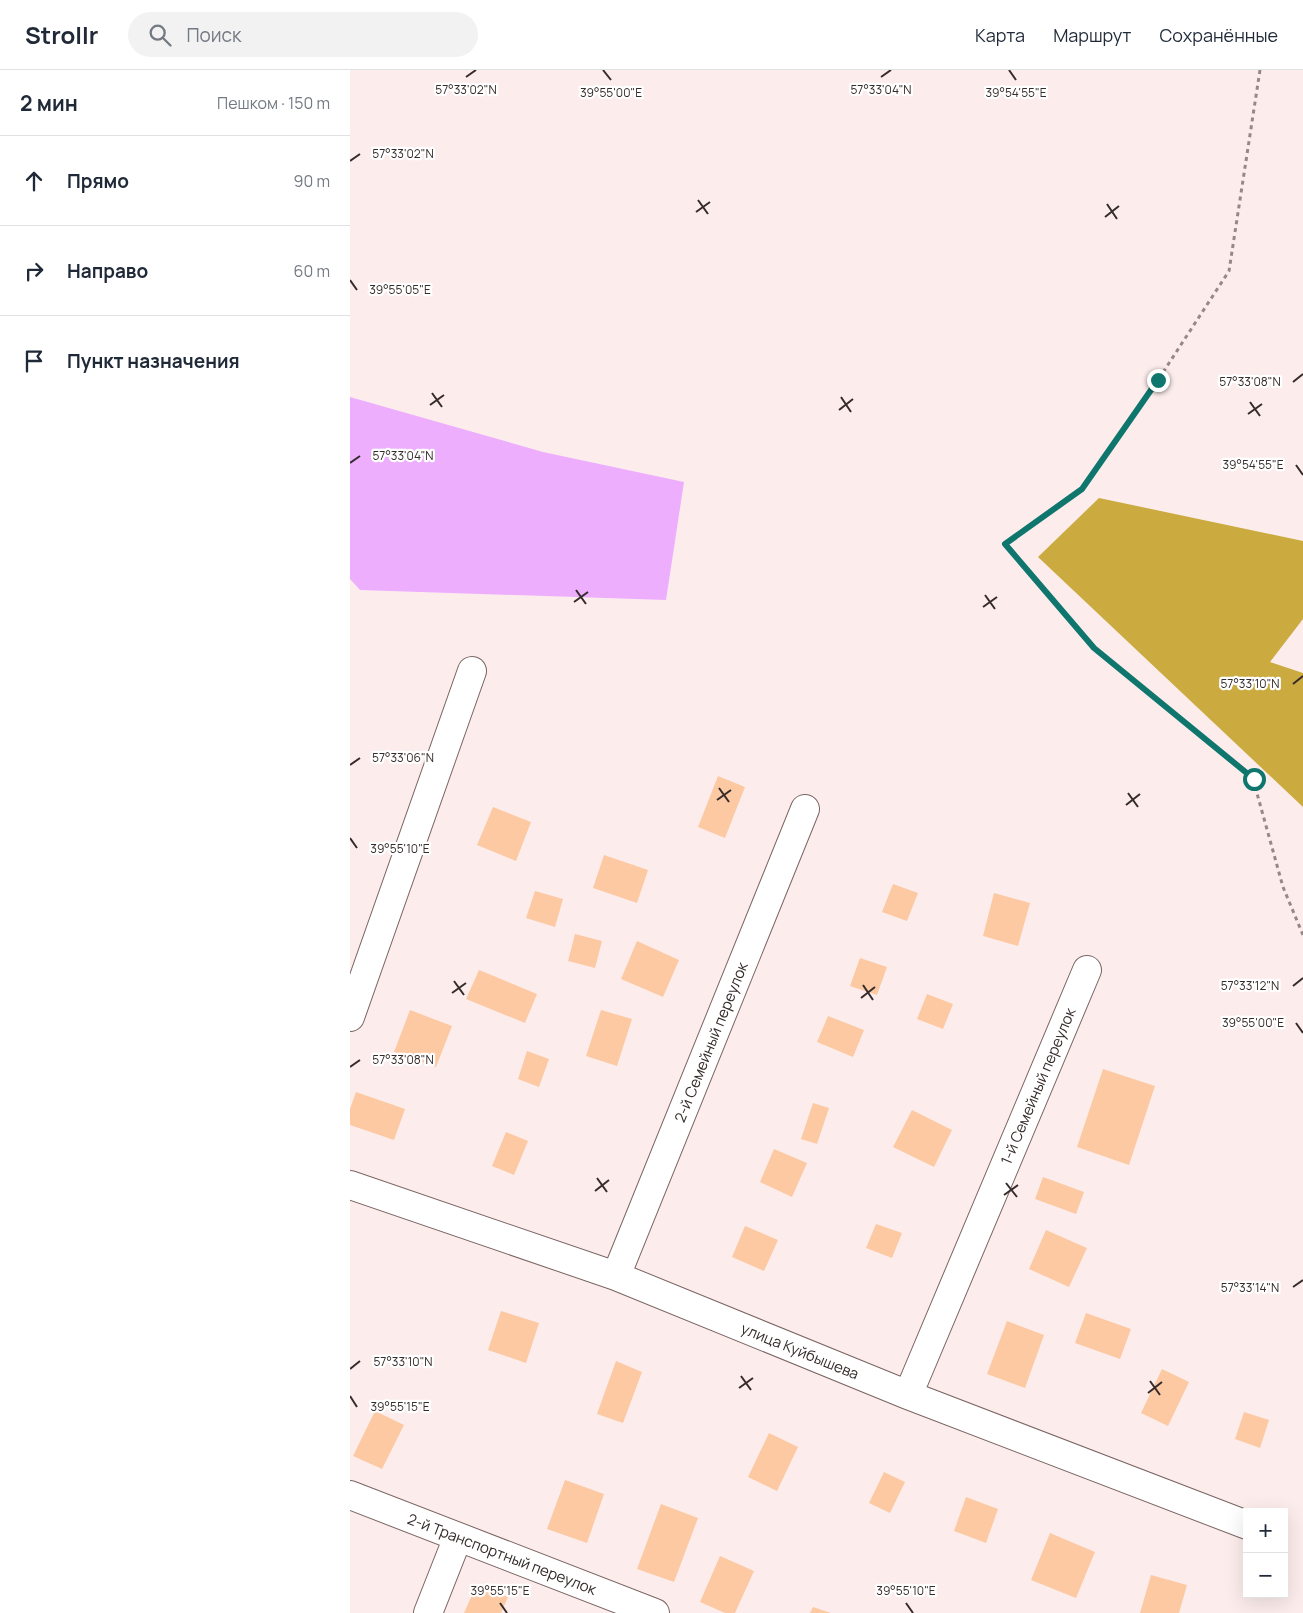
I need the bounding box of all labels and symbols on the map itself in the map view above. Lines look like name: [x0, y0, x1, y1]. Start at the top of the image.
text: 57°33'02"N: [435, 81, 497, 98]
text: 57°33'04"N: [850, 81, 912, 98]
text: 39°55'00"E: [580, 84, 642, 101]
text: 39°54'55"E: [985, 84, 1047, 101]
text: 57°33'02"N: [372, 145, 434, 162]
text: 39°55'05"E: [369, 281, 431, 298]
route end: [1147, 369, 1170, 392]
text: 57°33'08"N: [1219, 373, 1281, 390]
text: 57°33'04"N: [372, 447, 434, 464]
text: 39°54'55"E: [1222, 456, 1284, 473]
text: 57°33'10"N: [1220, 675, 1280, 692]
text: 57°33'06"N: [372, 749, 434, 766]
route start: [1243, 768, 1266, 791]
text: 39°55'10"E: [370, 840, 430, 857]
street label: 2-й Семейный переулок: [669, 958, 753, 1125]
text: 57°33'12"N: [1221, 977, 1279, 994]
street label: 1-й Семейный переулок: [995, 1004, 1081, 1168]
text: 39°55'00"E: [1222, 1014, 1284, 1031]
text: 57°33'08"N: [372, 1051, 434, 1068]
text: 57°33'14"N: [1221, 1279, 1279, 1296]
street label: улица Куйбышева: [738, 1318, 862, 1384]
text: 57°33'10"N: [373, 1353, 433, 1370]
text: 39°55'15"E: [370, 1398, 430, 1415]
street label: 2-й Транспортный переулок: [405, 1508, 600, 1600]
text: 39°55'15"E: [470, 1582, 530, 1599]
text: 39°55'10"E: [876, 1582, 936, 1599]

